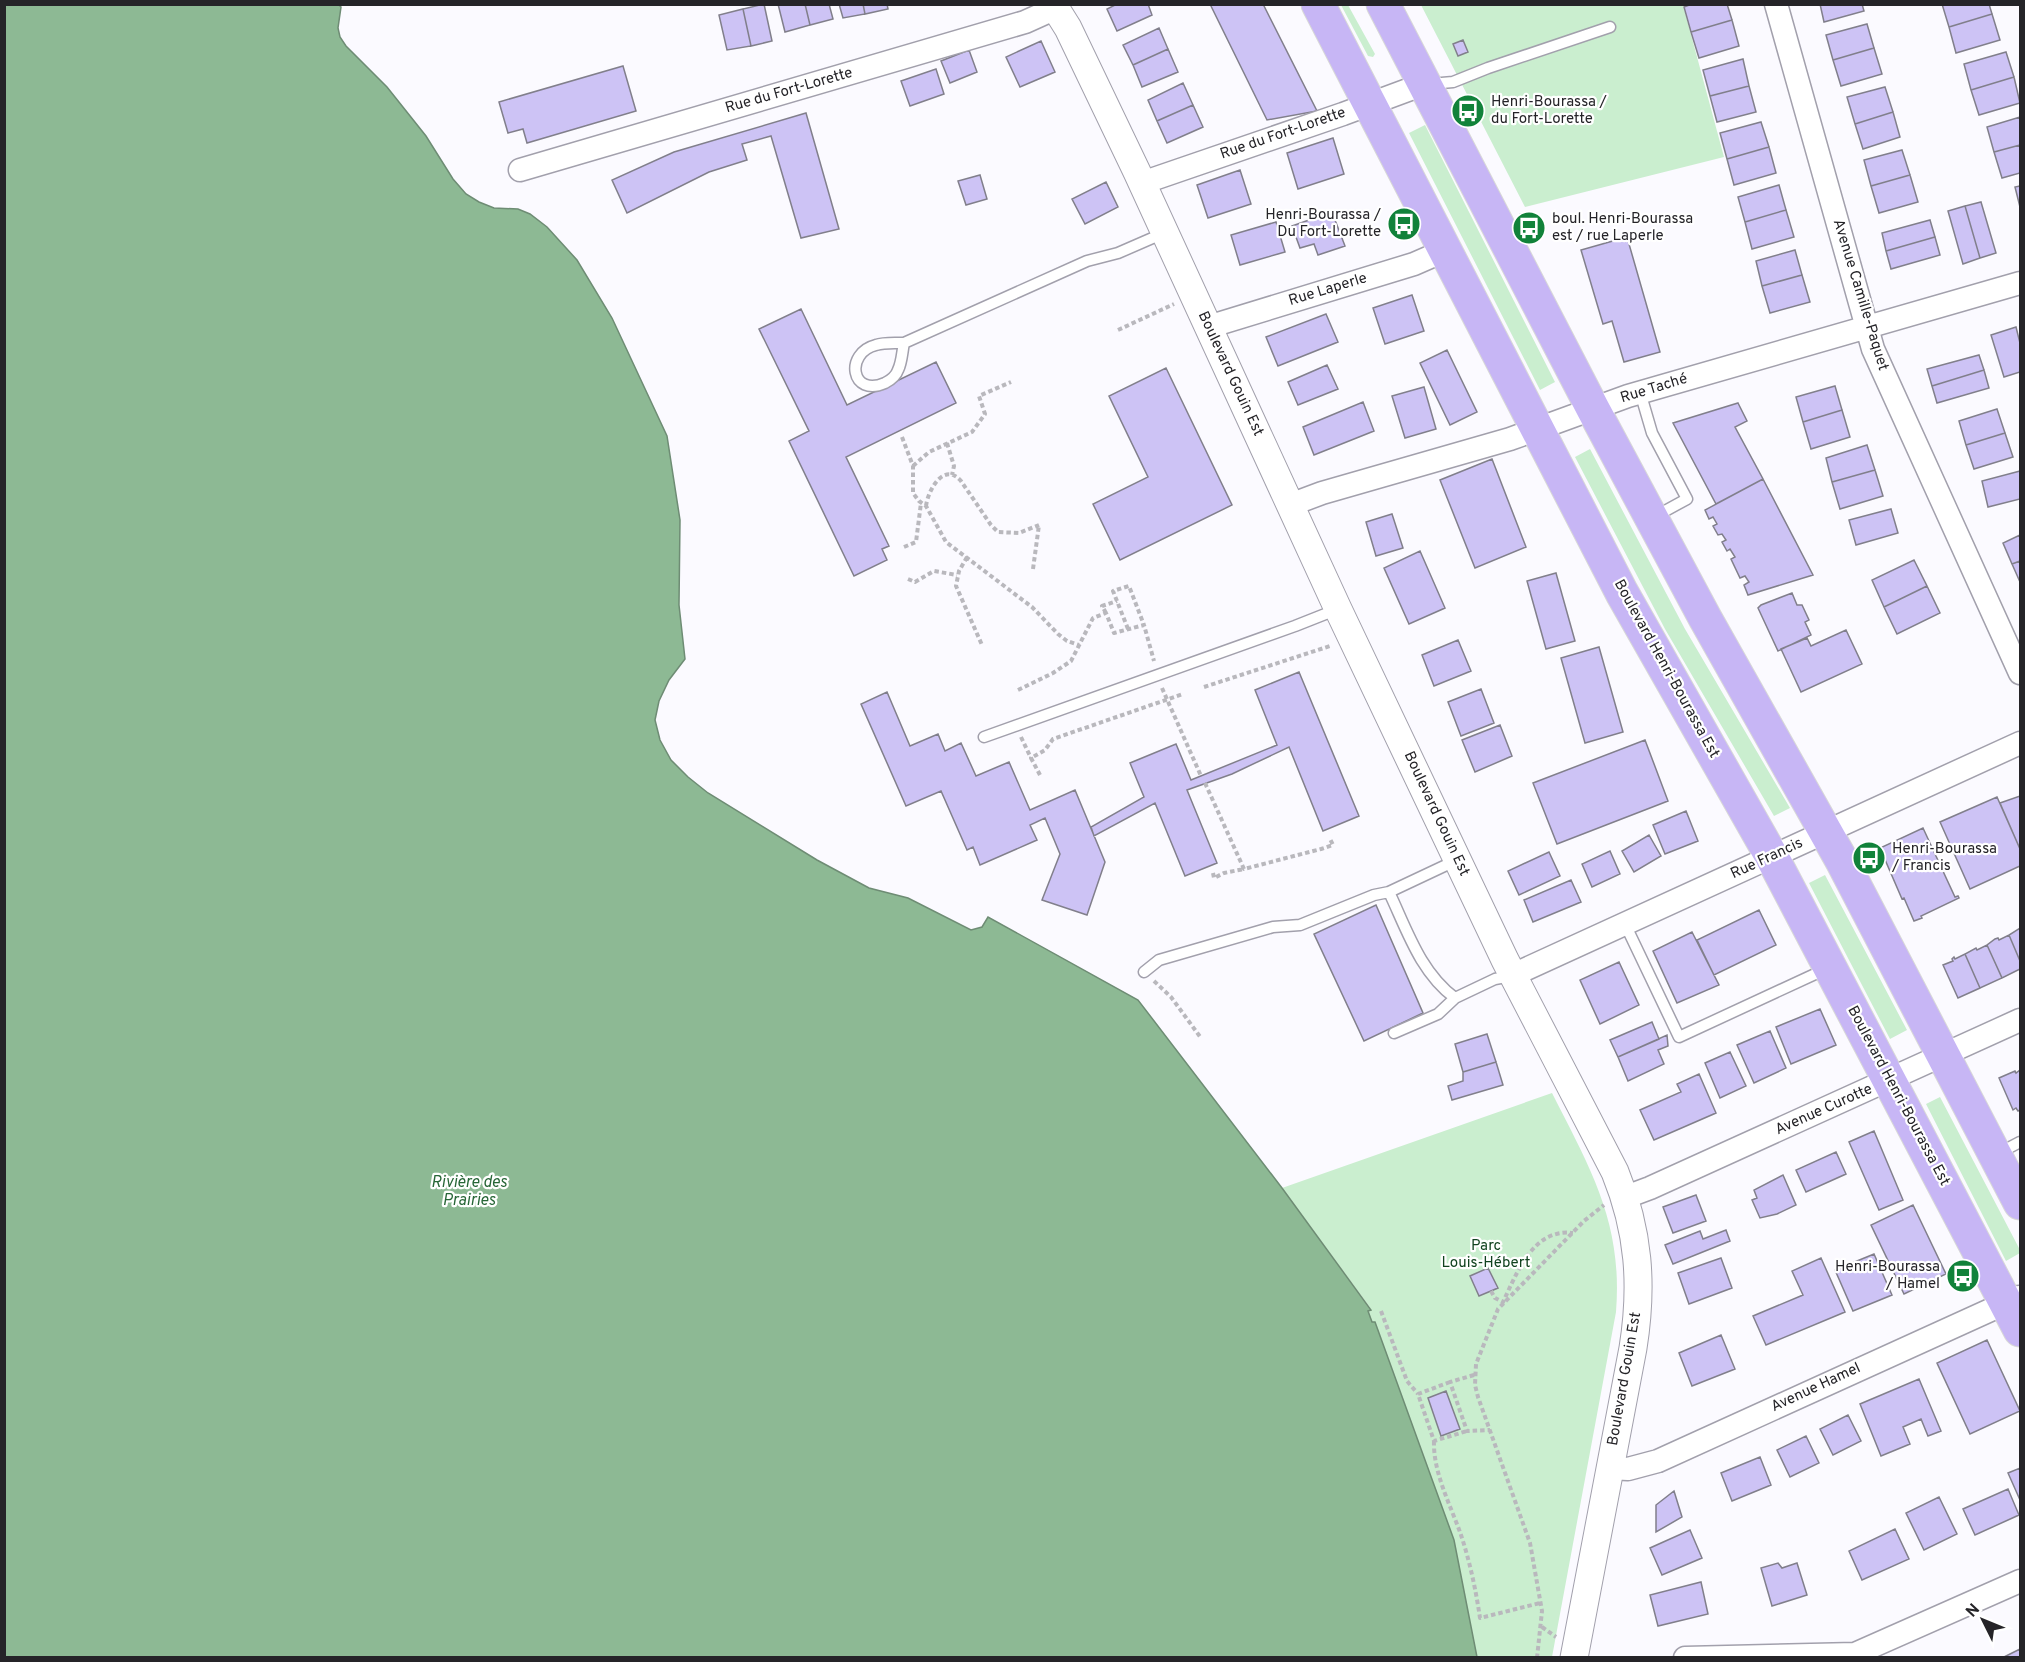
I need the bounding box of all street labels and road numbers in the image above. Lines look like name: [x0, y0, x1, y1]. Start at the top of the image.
street label: Rue du Fort-Lorette: [723, 64, 855, 118]
street label: Rue du Fort-Lorette: [1218, 104, 1348, 164]
street label: Avenue Camille-Paquet: [1828, 217, 1892, 373]
street label: Rue Laperle: [1287, 269, 1369, 311]
street label: Boulevard Gouin Est: [1193, 309, 1267, 439]
street label: Rue Taché: [1618, 370, 1690, 408]
street label: Boulevard Henri-Bourassa Est: [1609, 576, 1723, 762]
street label: Boulevard Gouin Est: [1399, 749, 1473, 879]
street label: Rue Francis: [1728, 834, 1806, 884]
street label: Boulevard Henri-Bourassa Est: [1842, 1003, 1954, 1189]
street label: Avenue Curotte: [1772, 1080, 1876, 1140]
street label: Boulevard Gouin Est: [1604, 1311, 1646, 1447]
street label: Avenue Hamel: [1768, 1359, 1864, 1417]

